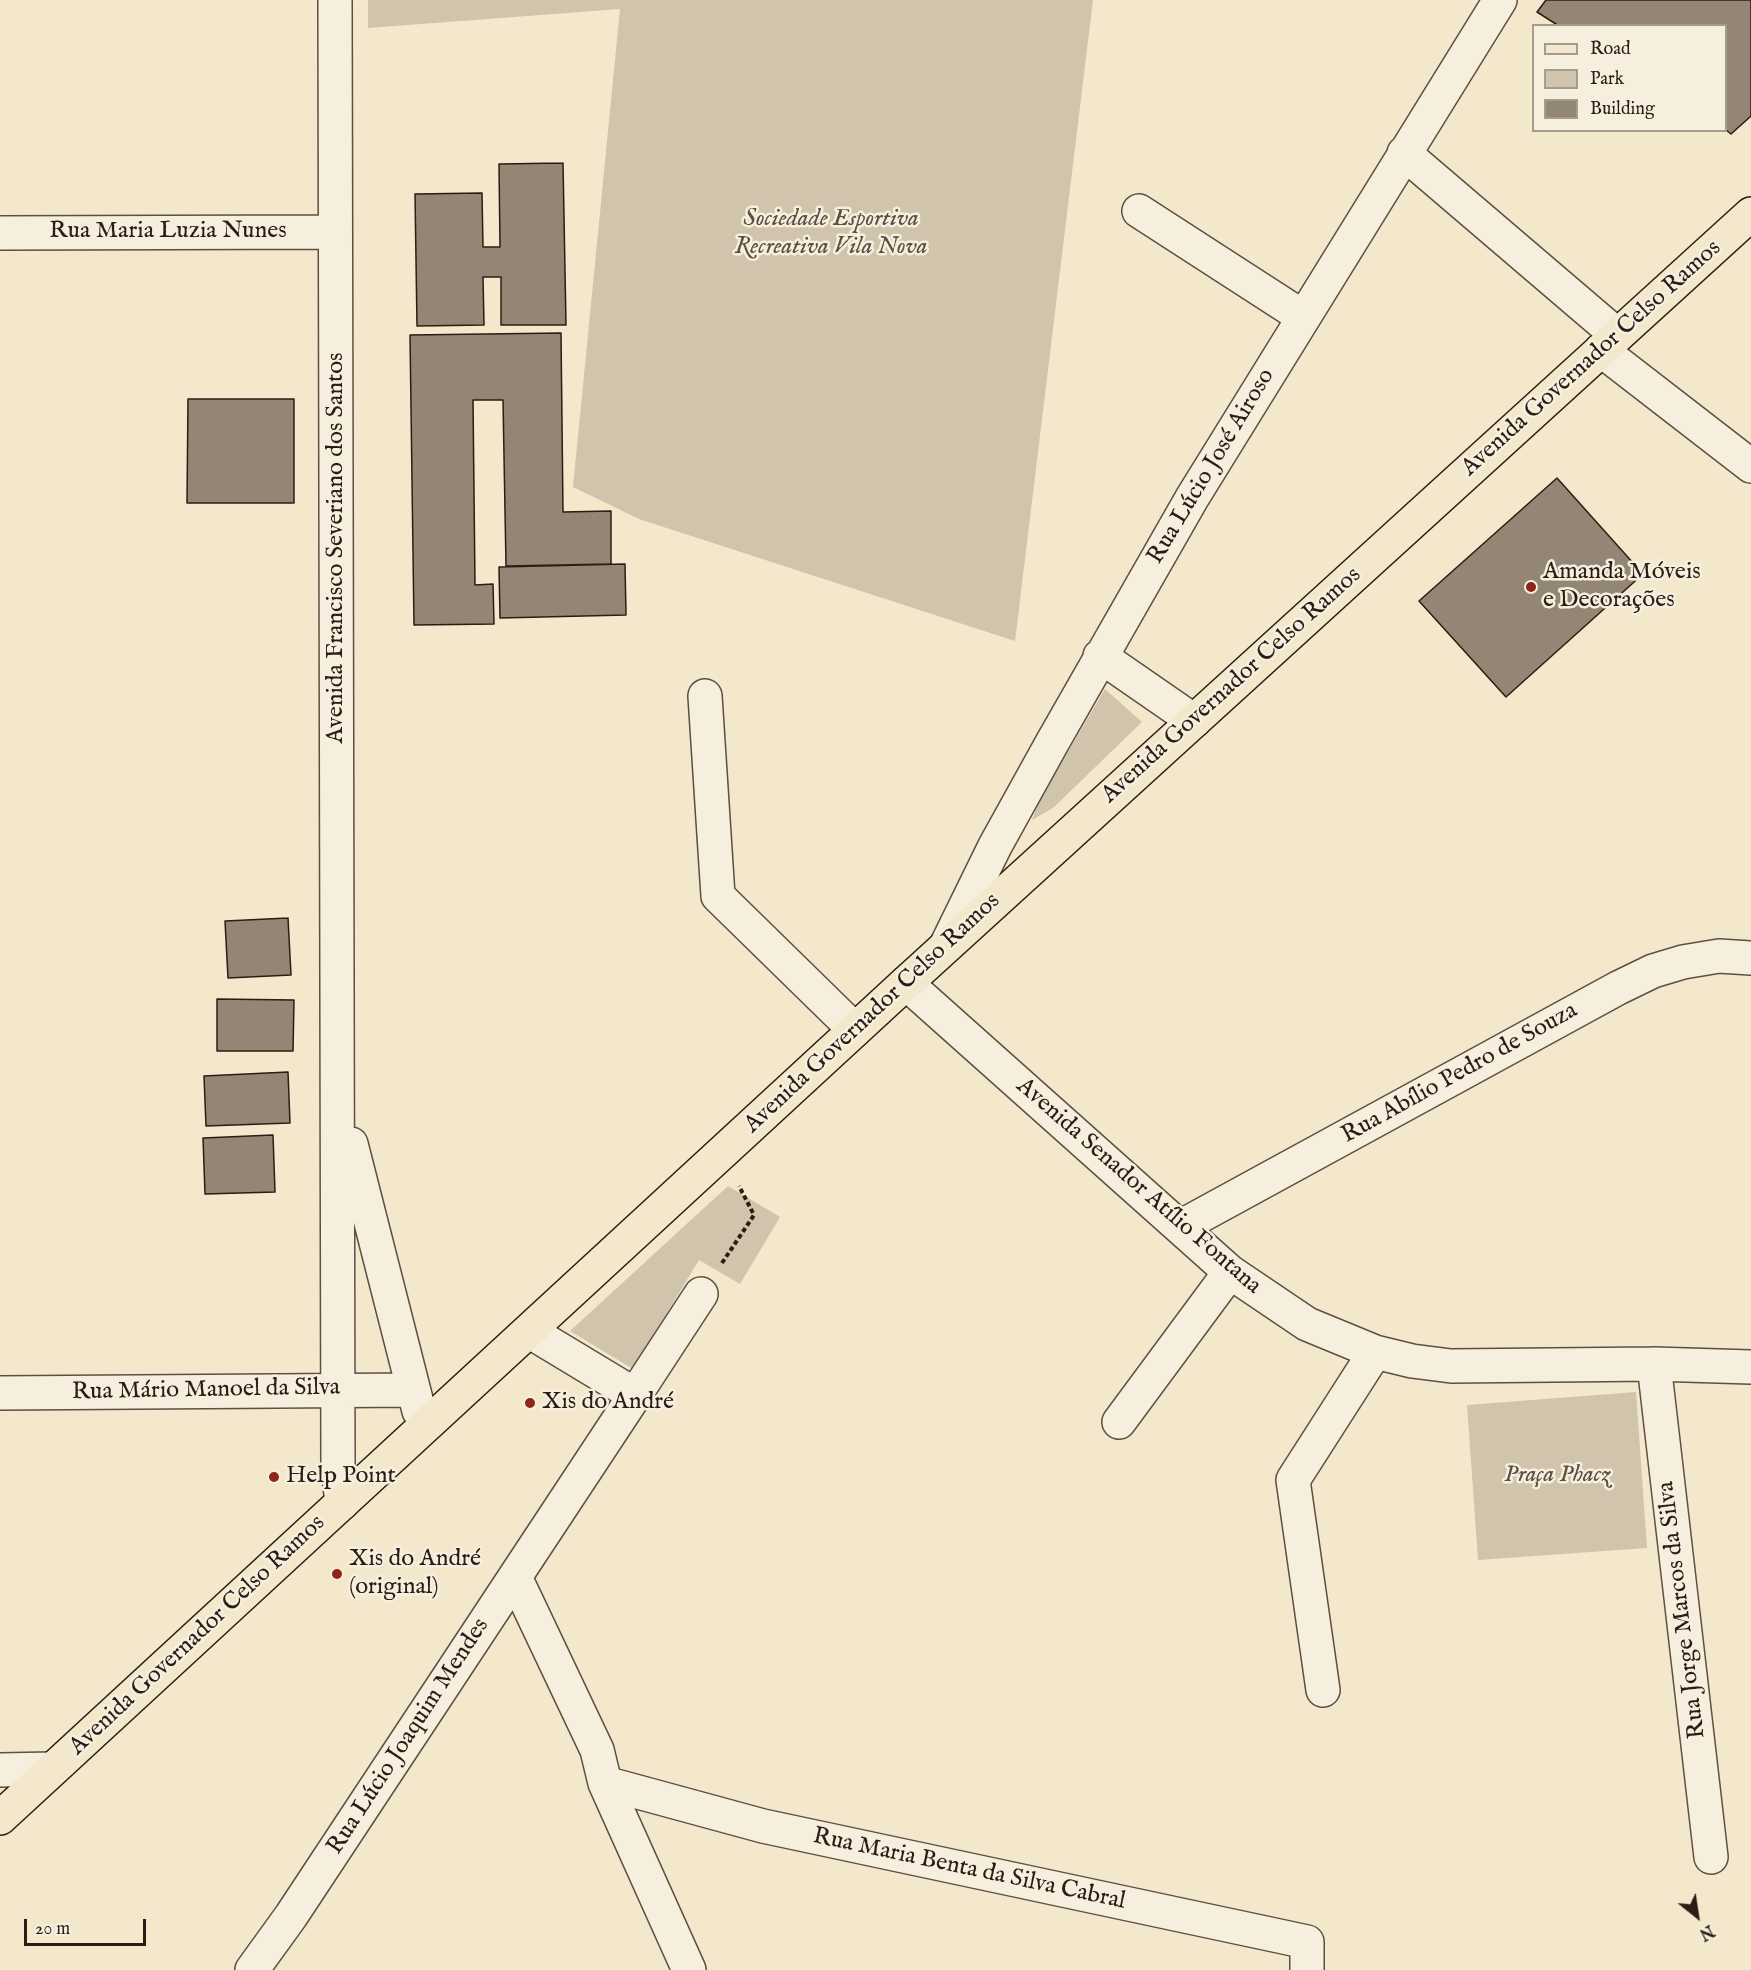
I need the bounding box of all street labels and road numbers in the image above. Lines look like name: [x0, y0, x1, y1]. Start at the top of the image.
street label: Rua Maria Luzia Nunes: [49, 218, 287, 246]
street label: Avenida Governador Celso Ramos: [1456, 235, 1728, 483]
street label: Avenida Francisco Severiano dos Santos: [323, 352, 351, 744]
street label: Rua Lúcio José Airoso: [1142, 364, 1282, 570]
street label: Avenida Governador Celso Ramos: [1096, 562, 1368, 810]
street label: Avenida Governador Celso Ramos: [739, 888, 1007, 1140]
street label: Rua Abílio Pedro de Souza: [1337, 997, 1583, 1151]
street label: Avenida Senador Atílio Fontana: [1010, 1073, 1266, 1301]
street label: Rua Mário Manoel da Silva: [72, 1374, 340, 1408]
street label: Rua Jorge Marcos da Silva: [1653, 1480, 1713, 1740]
street label: Avenida Governador Celso Ramos: [64, 1510, 332, 1762]
street label: Rua Lúcio Joaquim Mendes: [322, 1613, 496, 1861]
street label: Rua Maria Benta da Silva Cabral: [810, 1823, 1128, 1917]

